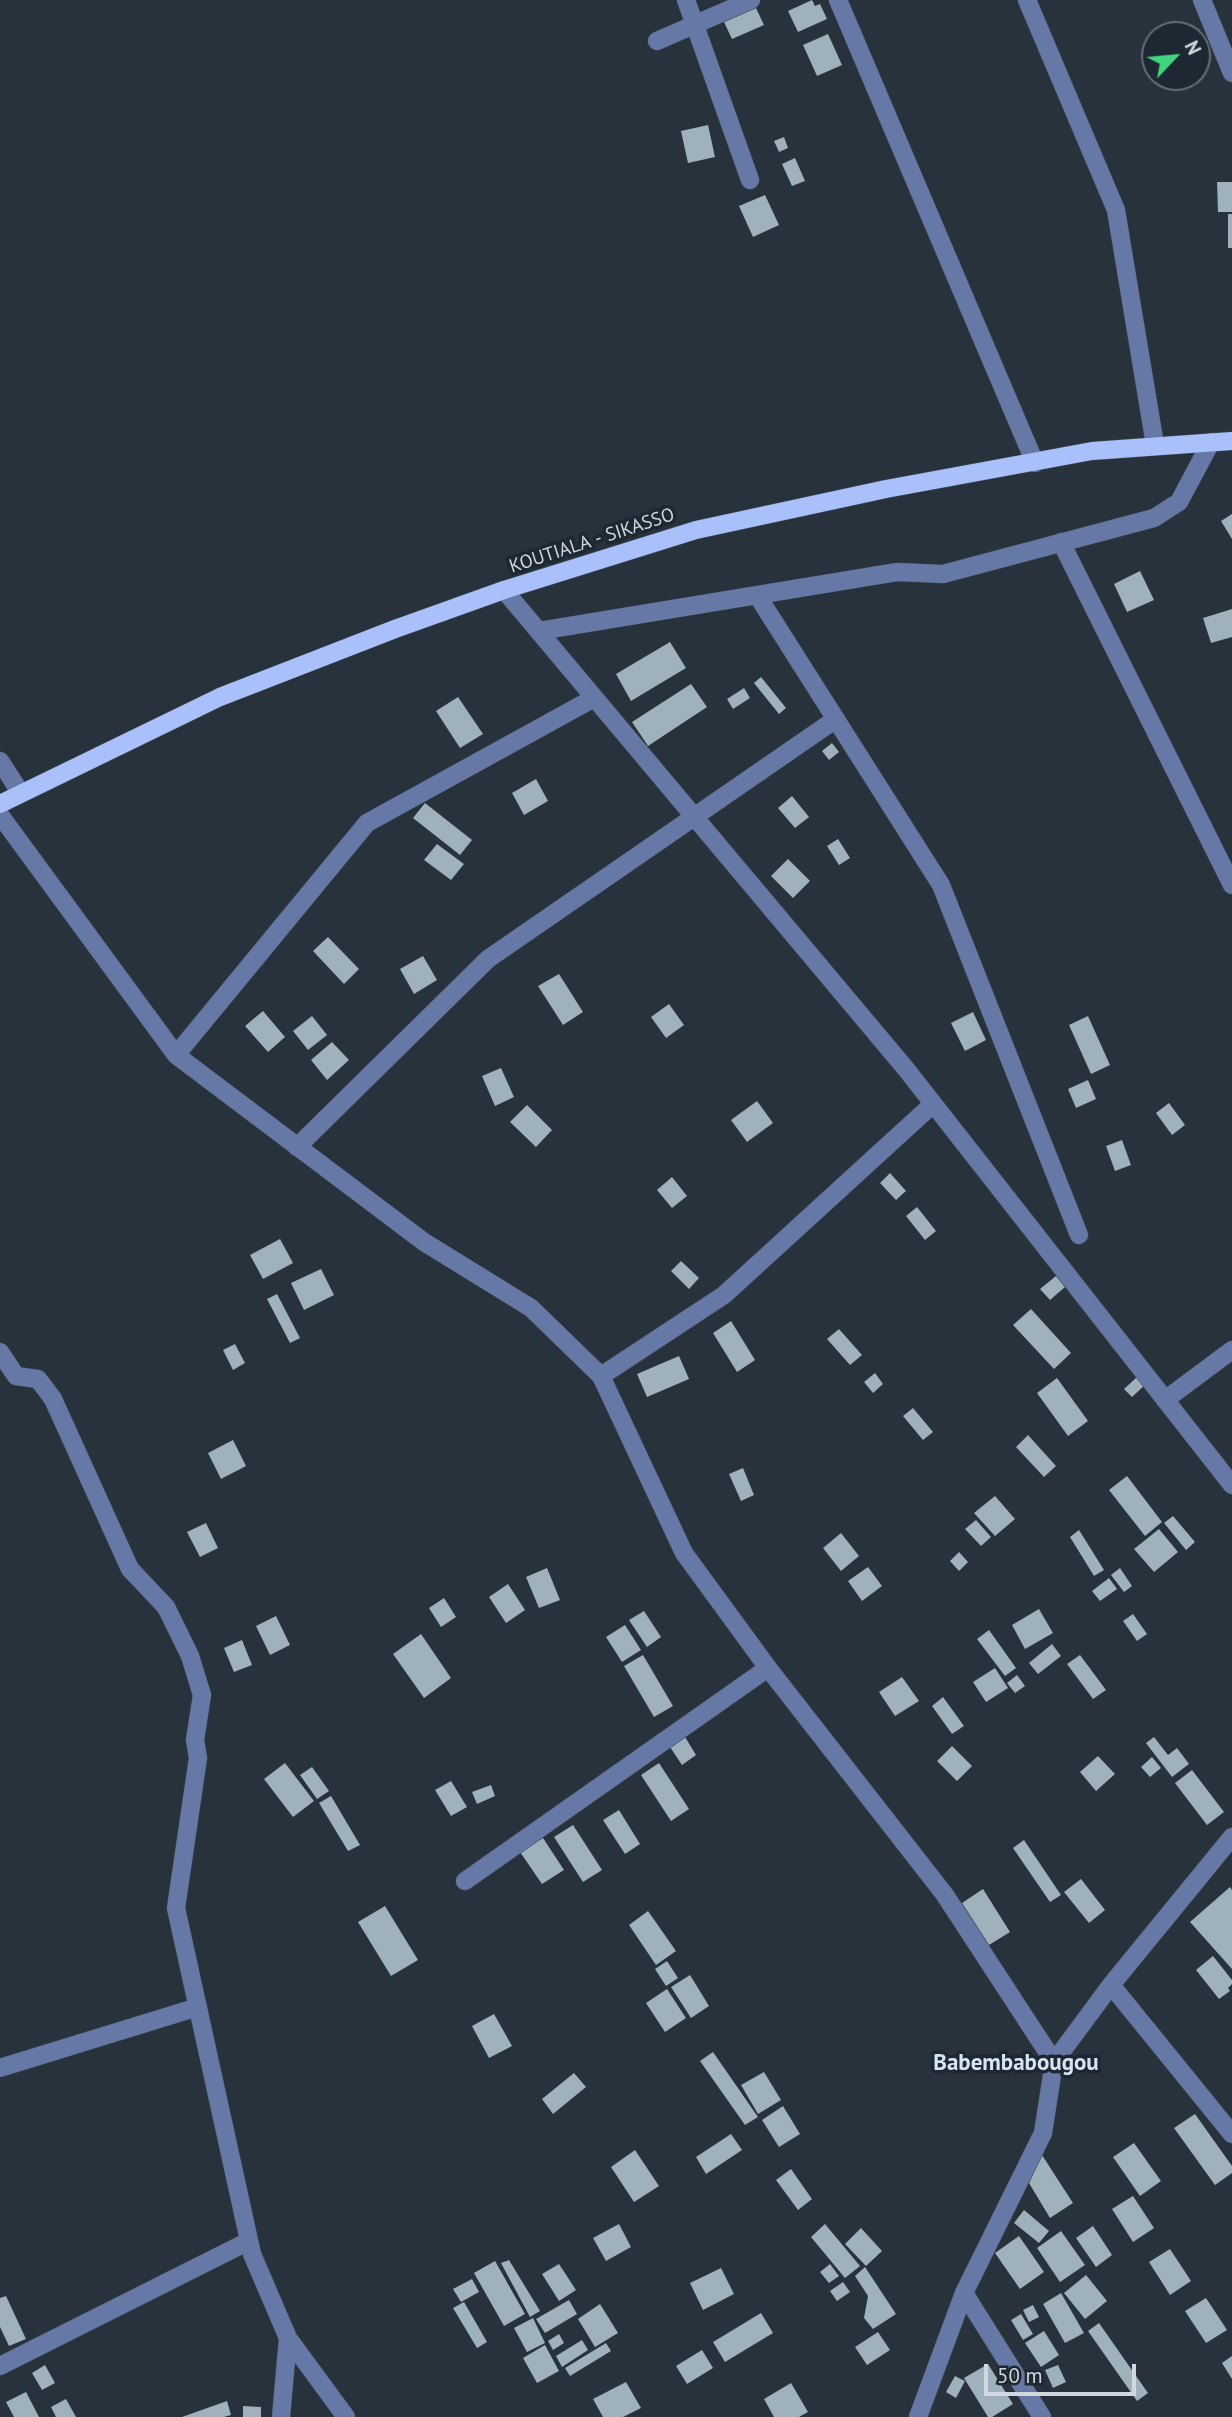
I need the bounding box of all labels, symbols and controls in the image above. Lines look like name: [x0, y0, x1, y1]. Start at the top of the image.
north arrow: [1141, 21, 1211, 91]
text: N: [1180, 37, 1207, 59]
street label: KOUTIALA - SIKASSO: [507, 504, 677, 578]
district label: Babembabougou: [933, 2049, 1099, 2077]
scale bar: [987, 2350, 1139, 2394]
text: 50 m: [997, 2362, 1043, 2389]

